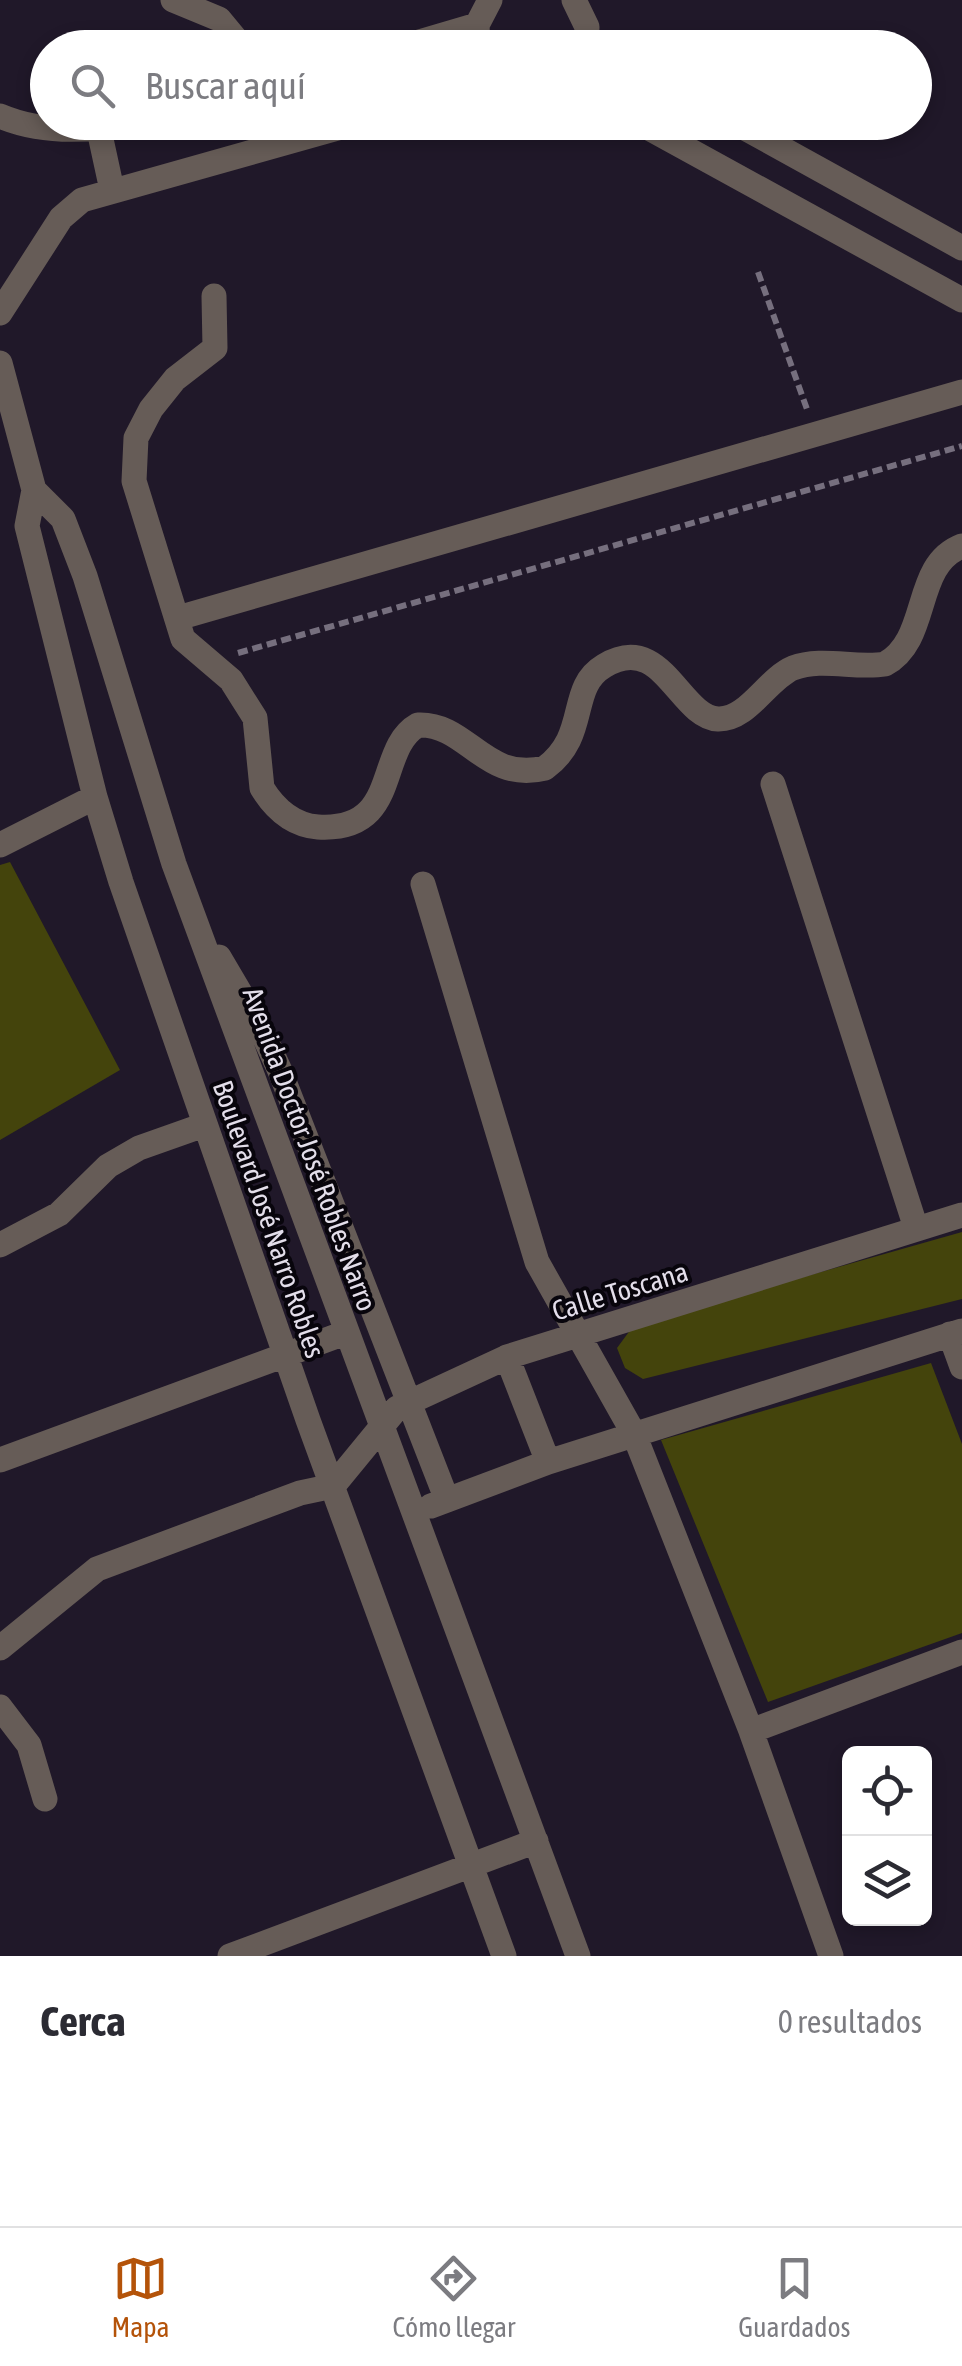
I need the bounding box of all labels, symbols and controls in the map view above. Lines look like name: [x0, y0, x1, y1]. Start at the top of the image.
search box: [30, 30, 932, 140]
icon: search: [65, 58, 120, 113]
text: Buscar aquí: [145, 64, 306, 107]
street label: Avenida Doctor José Robles Narro: [237, 983, 383, 1315]
street label: Boulevard José Narro Robles: [207, 1076, 331, 1362]
street label: Calle Toscana: [548, 1255, 692, 1327]
map controls: [842, 1746, 932, 1926]
button: locate: [842, 1746, 932, 1836]
button: layers: [842, 1836, 932, 1926]
text: Cerca: [40, 1997, 125, 2045]
text: 0 resultados: [778, 2003, 922, 2040]
tab: Mapa: [111, 2251, 170, 2343]
tab: Cómo llegar: [392, 2251, 515, 2343]
tab: Guardados: [738, 2251, 851, 2343]

